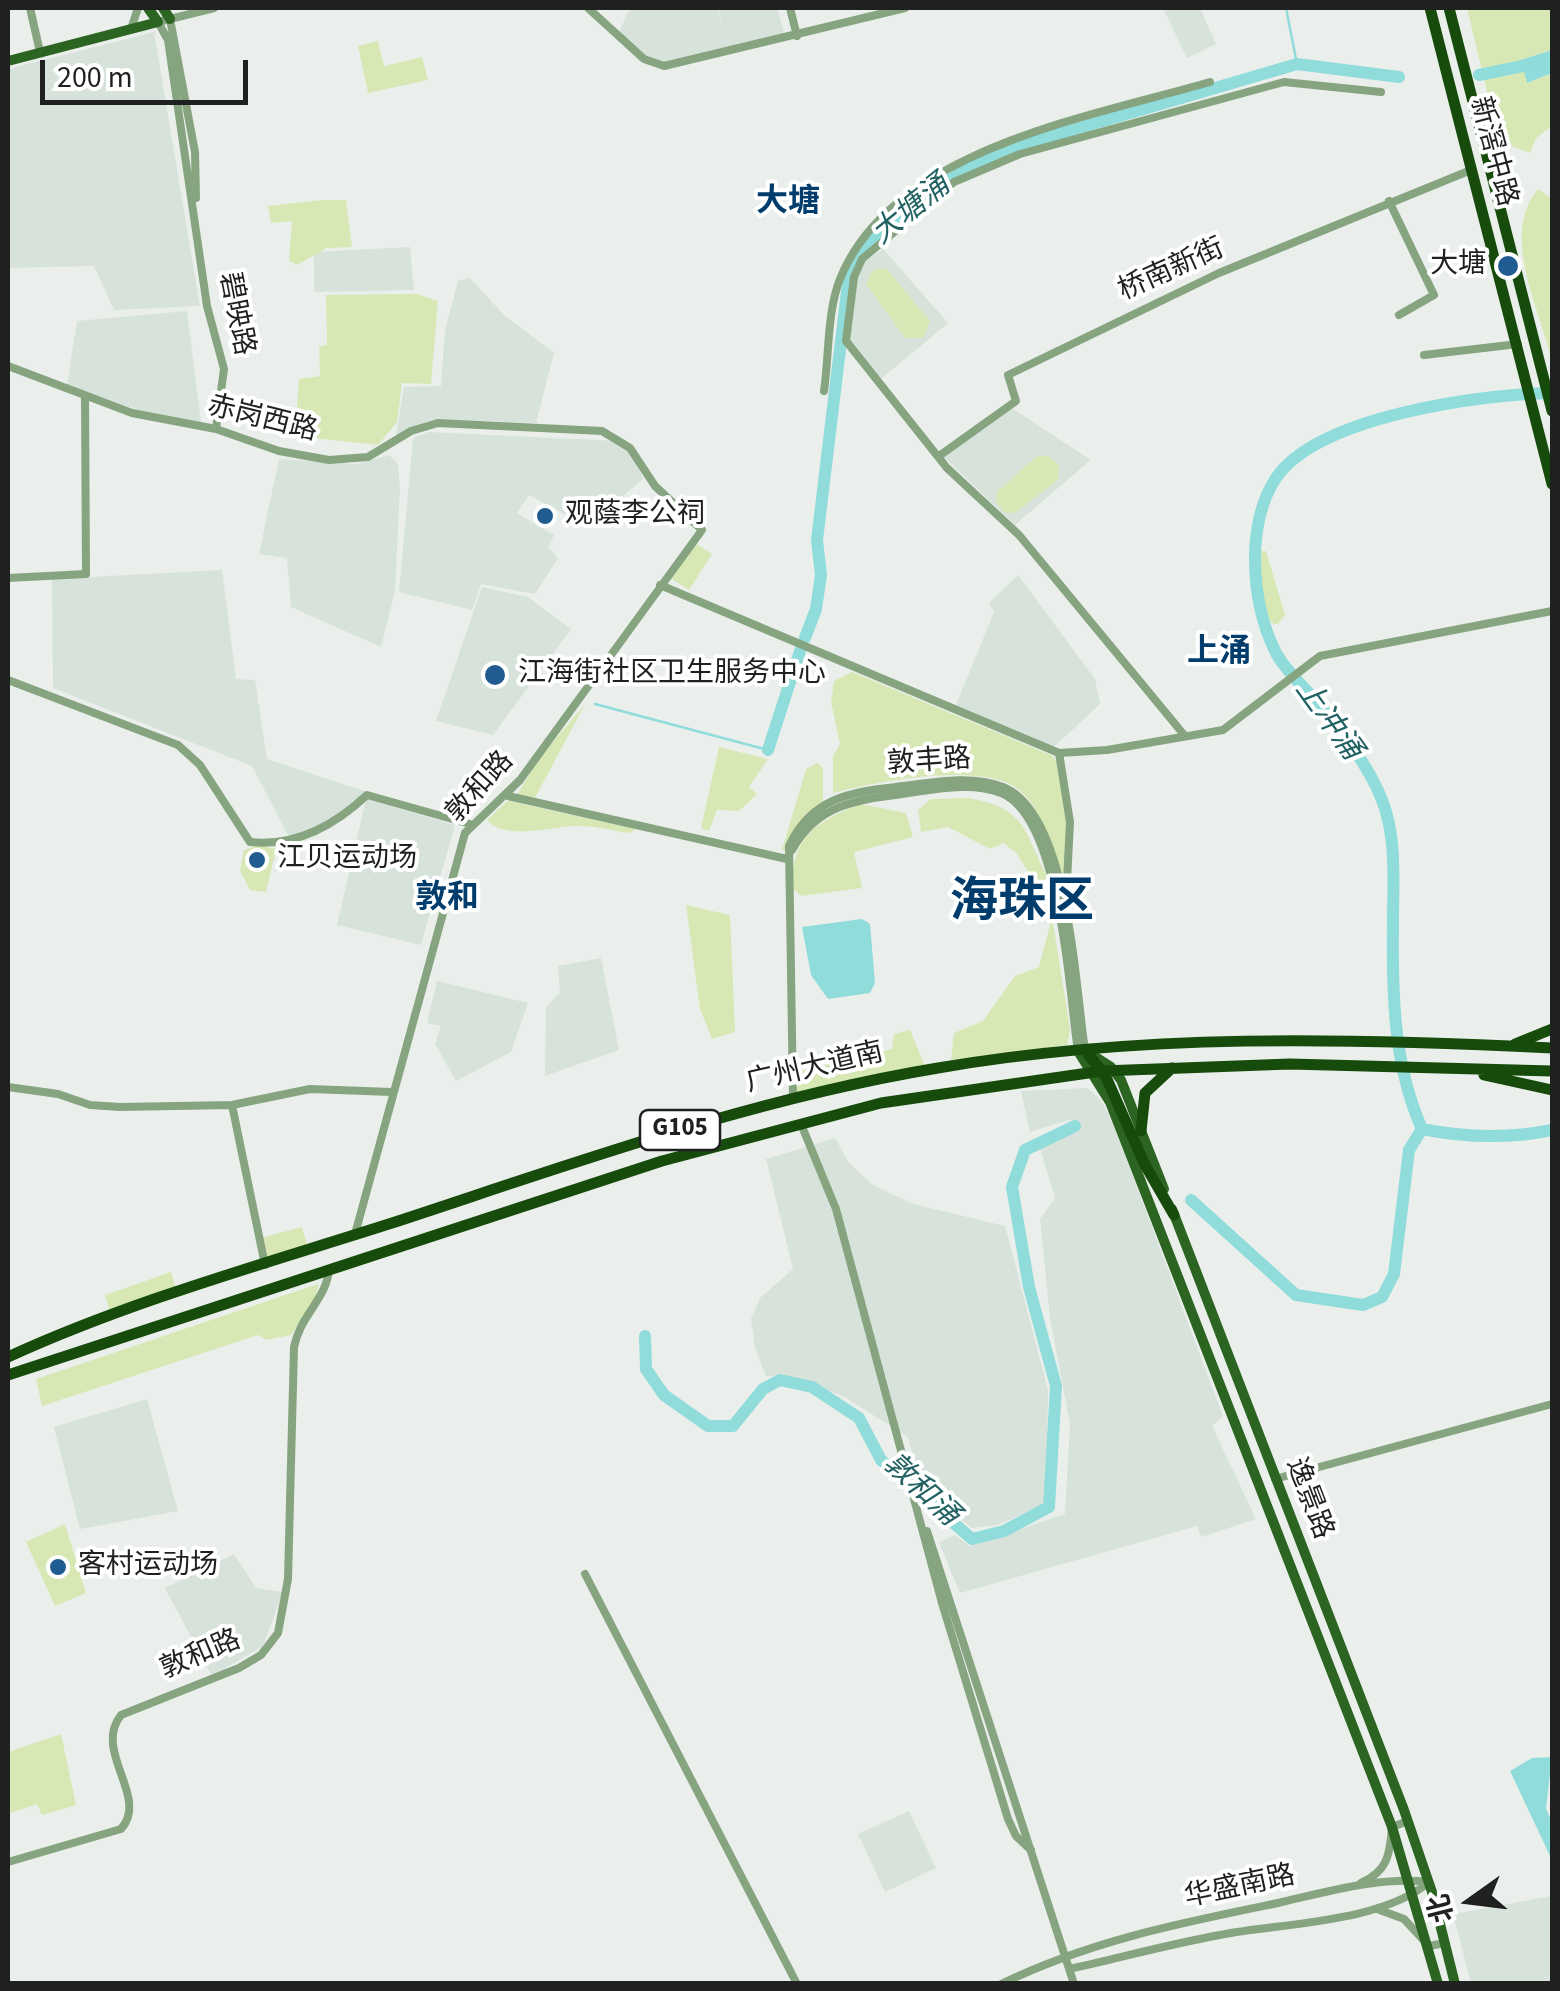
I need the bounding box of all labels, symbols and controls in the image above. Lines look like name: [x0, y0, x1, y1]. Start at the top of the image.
scale bar: [45, 40, 252, 102]
text: 200 m: [57, 56, 133, 99]
street label: 新滘中路: [1461, 94, 1523, 210]
water label: 大塘涌: [866, 169, 958, 253]
district label: 大塘: [756, 185, 820, 223]
street label: 桥南新街: [1114, 233, 1230, 309]
place label: 大塘: [1430, 249, 1486, 283]
marker: 大塘: [1495, 253, 1521, 279]
street label: 碧映路: [210, 270, 260, 358]
street label: 赤岗西路: [204, 390, 320, 450]
place label: 观蔭李公祠: [565, 499, 705, 533]
marker: 观蔭李公祠: [534, 505, 556, 527]
district label: 上涌: [1187, 635, 1251, 673]
place label: 江海街社区卫生服务中心: [518, 658, 826, 692]
marker: 江海街社区卫生服务中心: [482, 662, 508, 688]
water label: 上冲涌: [1286, 674, 1368, 768]
street label: 敦丰路: [886, 743, 972, 783]
street label: 敦和路: [440, 746, 522, 830]
place label: 江贝运动场: [277, 843, 417, 877]
marker: 江贝运动场: [246, 849, 268, 871]
district label: 海珠区: [950, 876, 1094, 934]
district label: 敦和: [415, 881, 479, 919]
street label: 广州大道南: [743, 1037, 887, 1101]
road number: G105: [640, 1110, 720, 1150]
water label: 敦和涌: [875, 1447, 965, 1535]
street label: 逸景路: [1277, 1454, 1339, 1544]
place label: 客村运动场: [78, 1550, 218, 1584]
marker: 客村运动场: [47, 1556, 69, 1578]
street label: 敦和路: [156, 1624, 246, 1688]
north arrow: [1420, 1851, 1520, 1951]
street label: 华盛南路: [1182, 1860, 1298, 1916]
text: 北: [1418, 1890, 1464, 1927]

